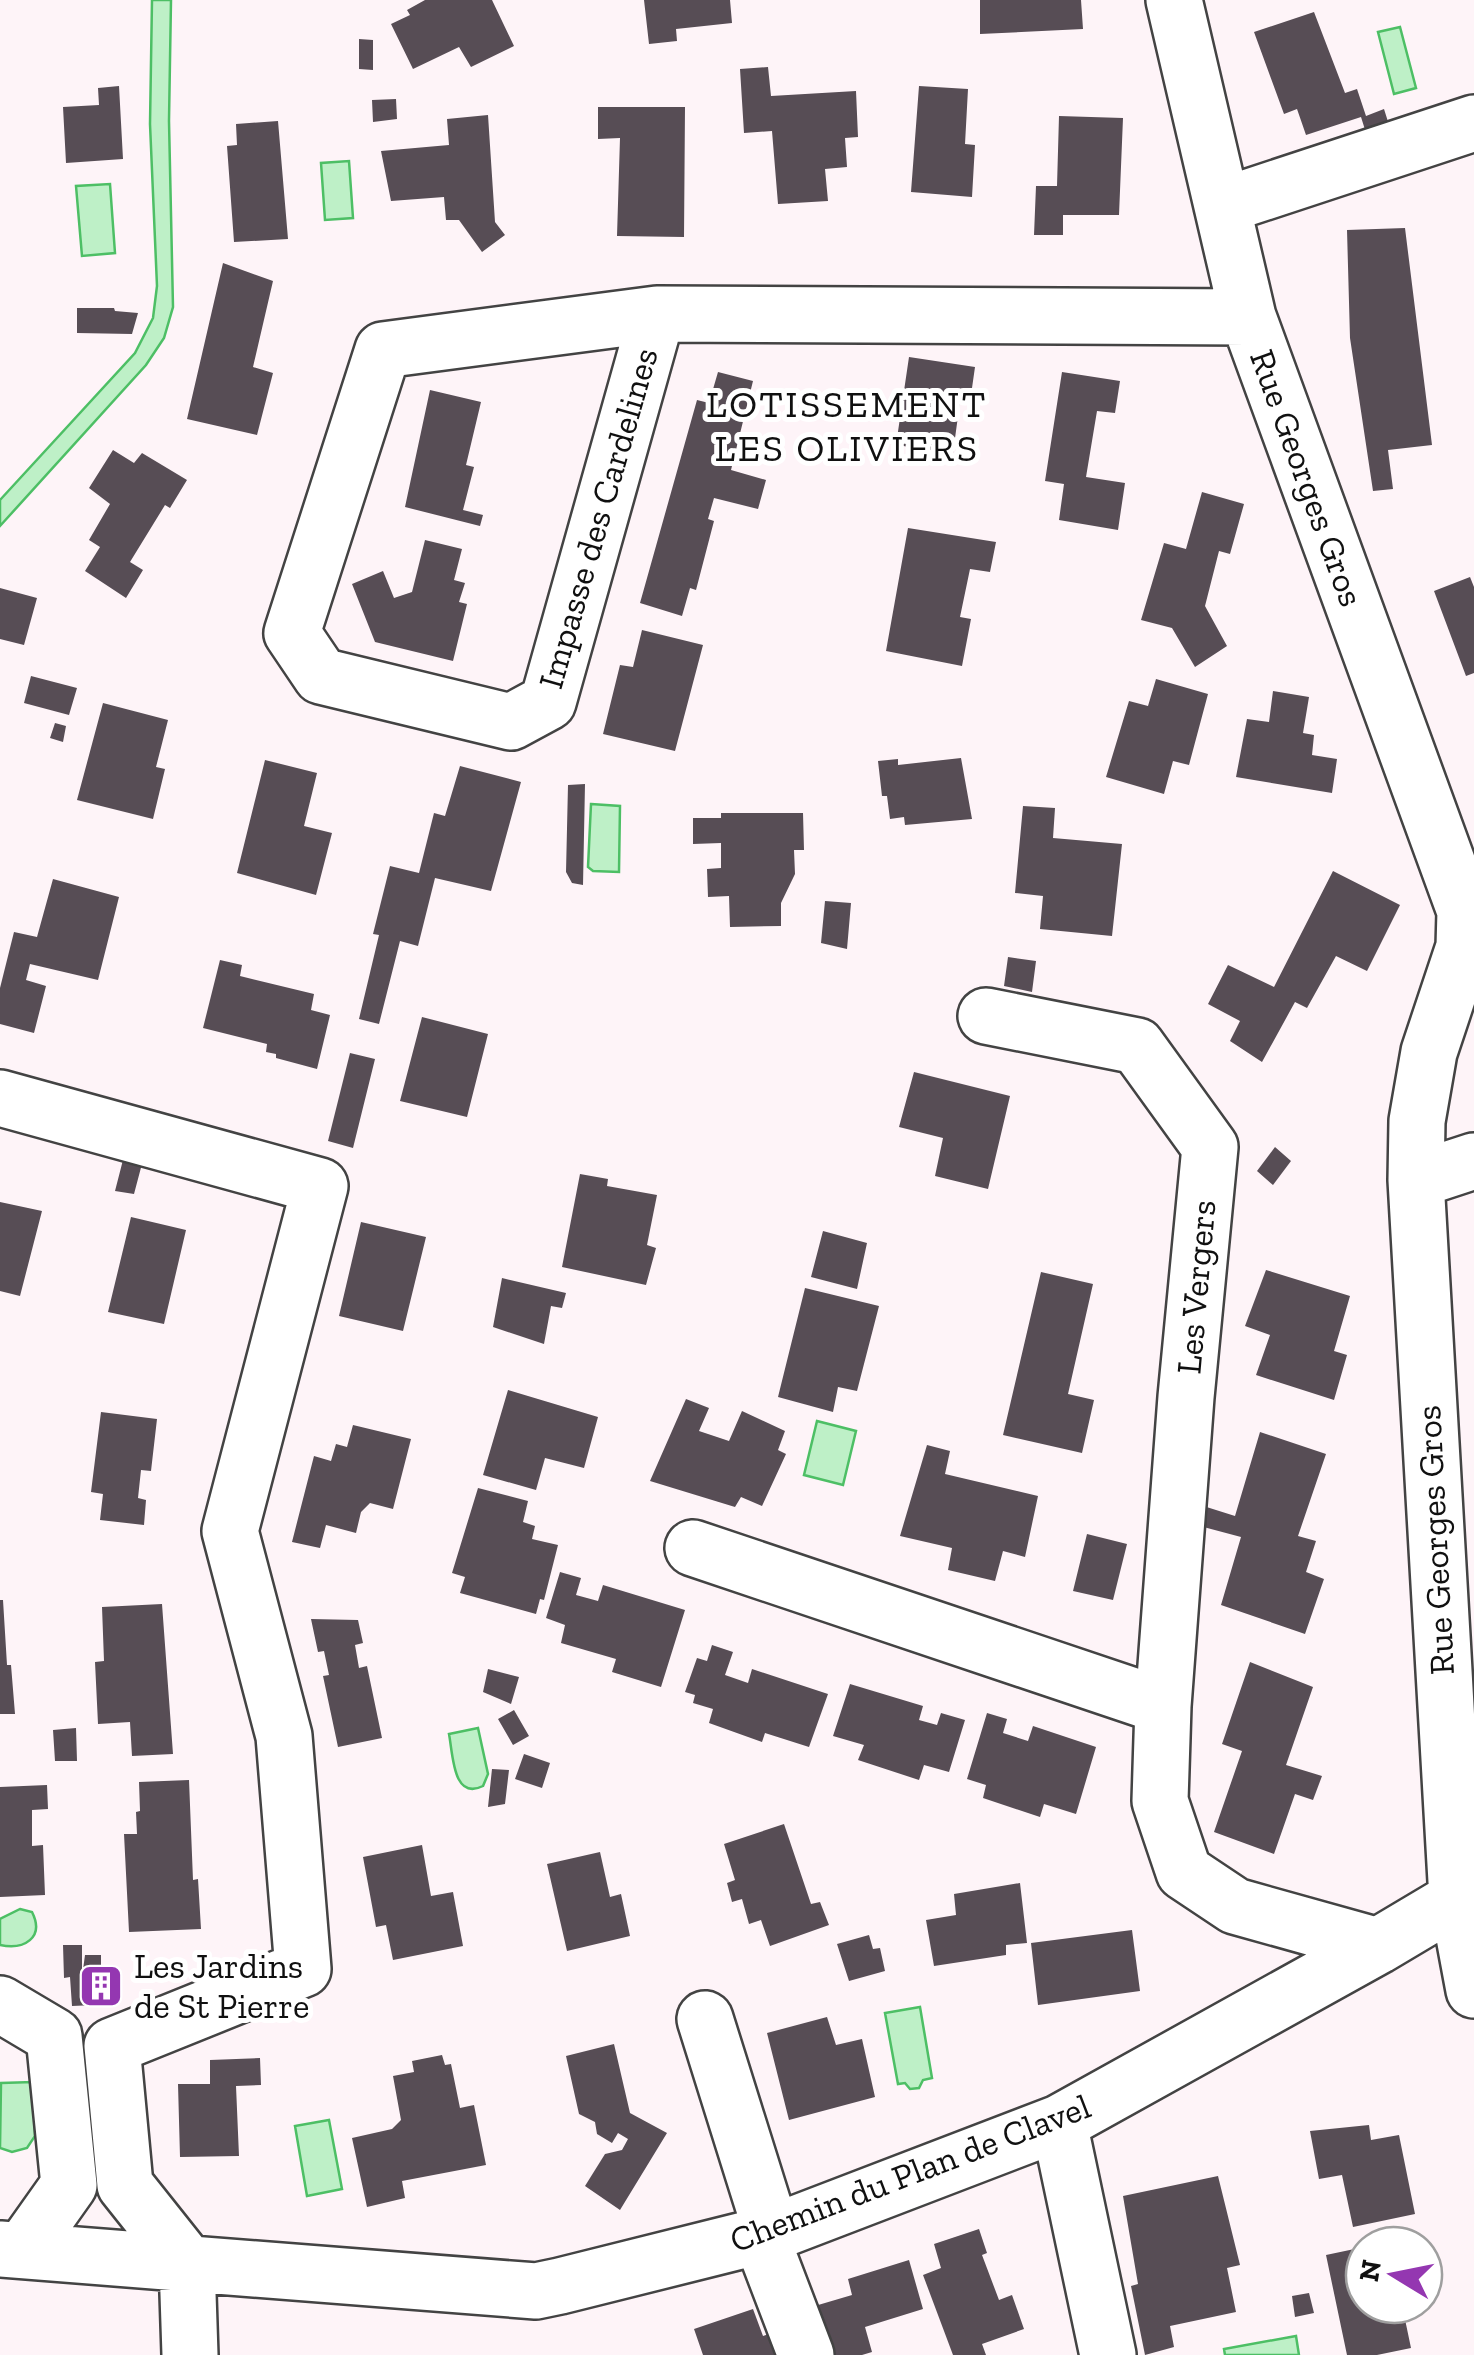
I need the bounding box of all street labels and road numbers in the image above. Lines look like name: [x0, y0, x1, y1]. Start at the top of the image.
street label: Impasse des Cardelines: [529, 343, 667, 693]
street label: Rue Georges Gros: [1241, 344, 1373, 612]
street label: Les Vergers: [1167, 1198, 1225, 1376]
street label: Rue Georges Gros: [1407, 1404, 1463, 1676]
street label: Chemin du Plan de Clavel: [724, 2085, 1096, 2261]

